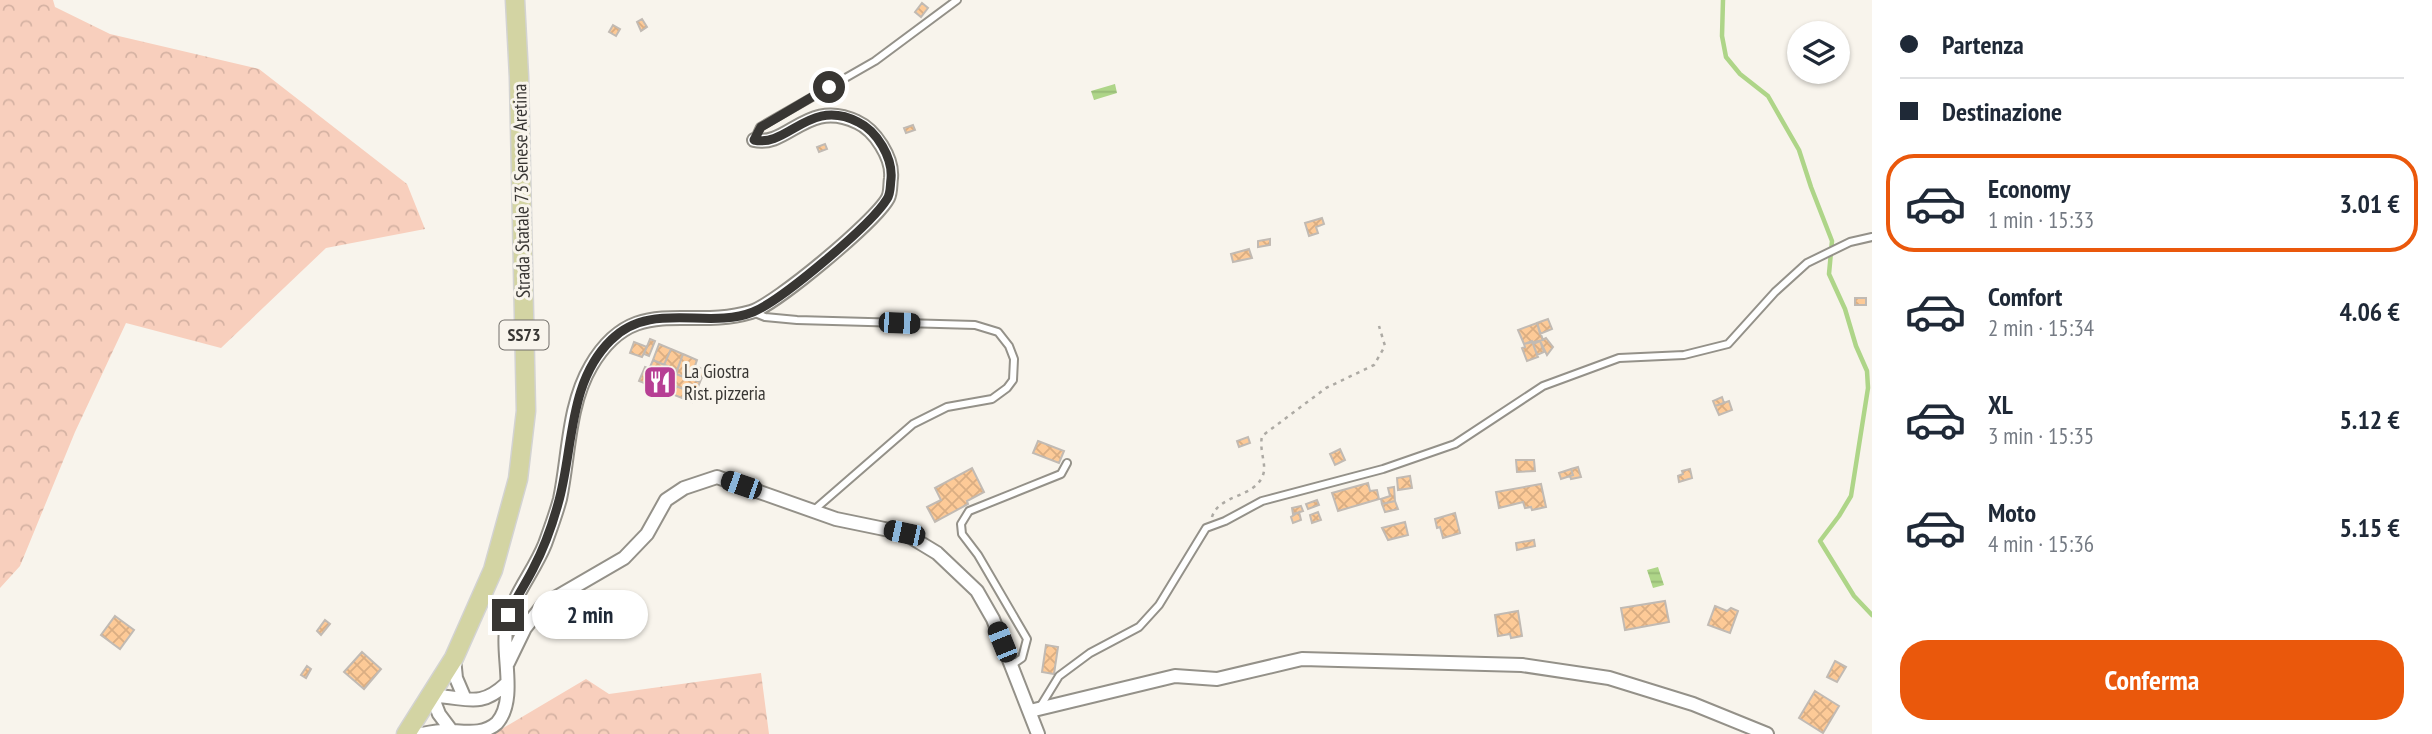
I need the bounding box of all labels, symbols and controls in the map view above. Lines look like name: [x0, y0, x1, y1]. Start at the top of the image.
map controls: [1787, 21, 1850, 84]
button: layers: [1787, 21, 1850, 84]
text: Partenza: [1942, 28, 2024, 61]
route start: [813, 71, 845, 103]
street label: Strada Statale 73 Senese Aretina: [507, 84, 535, 298]
text: Destinazione: [1942, 95, 2062, 128]
icon: car: [1904, 172, 1967, 235]
text: Economy: [1988, 172, 2070, 205]
text: 3.01 €: [2339, 187, 2400, 220]
text: 1 min · 15:33: [1988, 205, 2094, 234]
icon: car: [1904, 280, 1967, 343]
text: Comfort: [1988, 280, 2062, 313]
text: 4.06 €: [2339, 295, 2400, 328]
car: [878, 312, 921, 334]
text: 2 min · 15:34: [1988, 313, 2094, 342]
road number: SS73: [500, 320, 548, 349]
place label: La Giostra Rist. pizzeria: [684, 359, 766, 405]
restaurant icon: La Giostra Rist. pizzeria: [641, 363, 679, 401]
icon: car: [1904, 388, 1967, 451]
text: XL: [1988, 388, 2013, 421]
text: 5.12 €: [2339, 403, 2400, 436]
text: 3 min · 15:35: [1988, 421, 2094, 450]
car: [718, 468, 765, 502]
icon: car: [1904, 496, 1967, 559]
text: Moto: [1988, 496, 2036, 529]
text: 5.15 €: [2339, 511, 2400, 544]
car: [882, 518, 927, 548]
text: 4 min · 15:36: [1988, 529, 2094, 558]
callout: 2 min: [532, 590, 648, 640]
route end: [492, 599, 524, 631]
text: 2 min: [567, 600, 613, 629]
car: [985, 619, 1020, 665]
button: Conferma: [1900, 640, 2404, 720]

